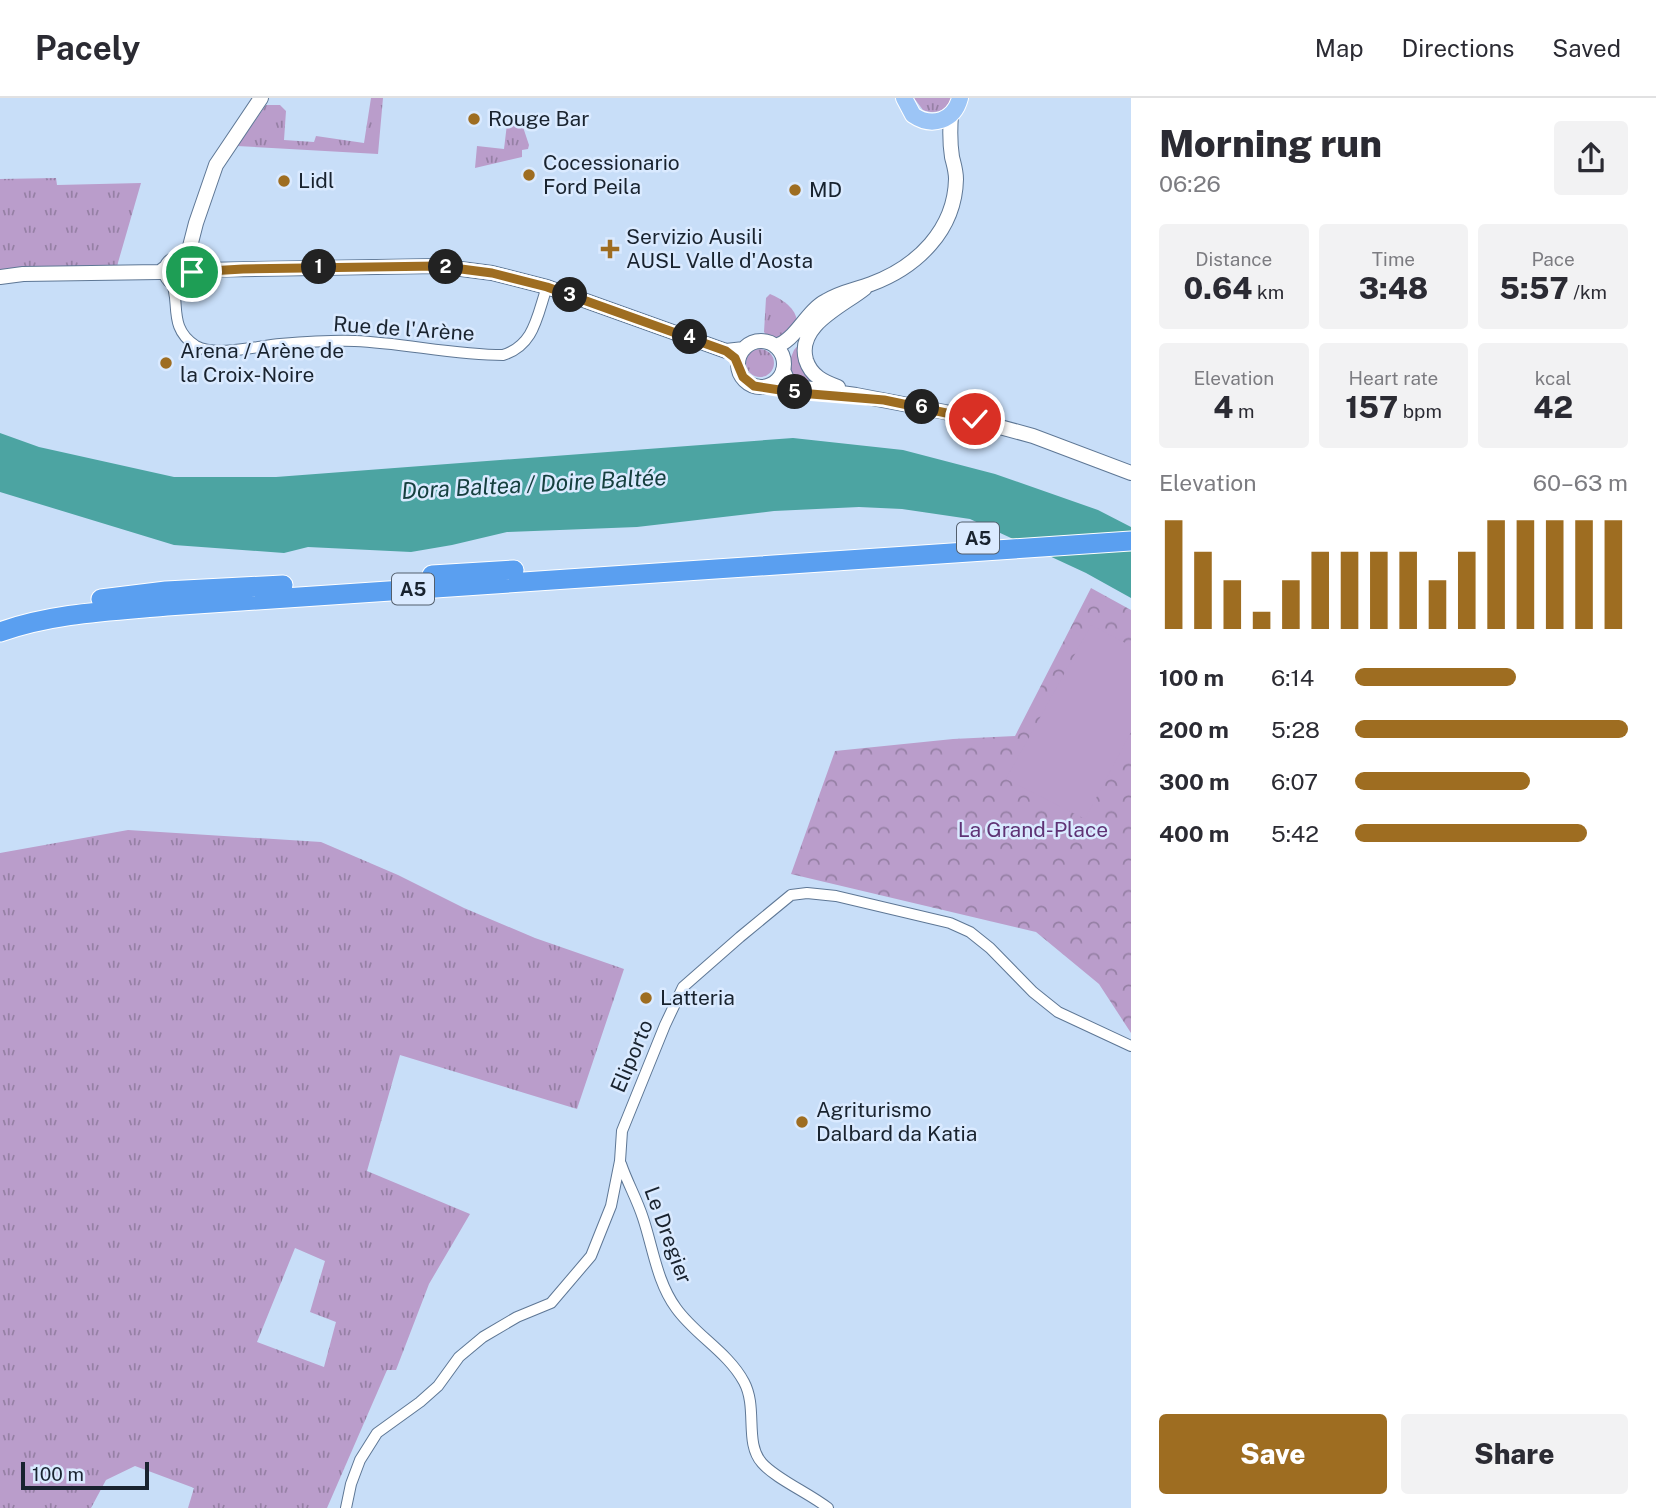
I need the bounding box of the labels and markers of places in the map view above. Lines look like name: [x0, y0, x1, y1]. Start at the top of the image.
place label: Rouge Bar: [488, 106, 589, 131]
marker: Rouge Bar: [466, 111, 482, 127]
place label: Cocessionario Ford Peila: [543, 150, 680, 199]
marker: Cocessionario Ford Peila: [521, 167, 537, 183]
place label: Lidl: [298, 168, 334, 193]
marker: Lidl: [276, 173, 292, 189]
place label: MD: [809, 177, 842, 202]
marker: MD: [787, 182, 803, 198]
place label: Servizio Ausili AUSL Valle d'Aosta: [626, 224, 813, 273]
marker: Servizio Ausili AUSL Valle d'Aosta: [600, 239, 620, 259]
pin: [162, 242, 222, 302]
pin: 1: [302, 250, 336, 284]
pin: 2: [428, 250, 464, 284]
pin: 3: [552, 278, 588, 312]
pin: 4: [672, 320, 708, 354]
place label: Arena / Arène de la Croix-Noire: [180, 338, 344, 387]
marker: Arena / Arène de la Croix-Noire: [158, 355, 174, 371]
pin: 5: [778, 374, 812, 410]
pin: [945, 389, 1005, 449]
pin: 6: [904, 390, 940, 424]
place label: Latteria: [660, 985, 735, 1010]
marker: Latteria: [638, 990, 654, 1006]
place label: Agriturismo Dalbard da Katia: [816, 1097, 977, 1146]
marker: Agriturismo Dalbard da Katia: [794, 1114, 810, 1130]

